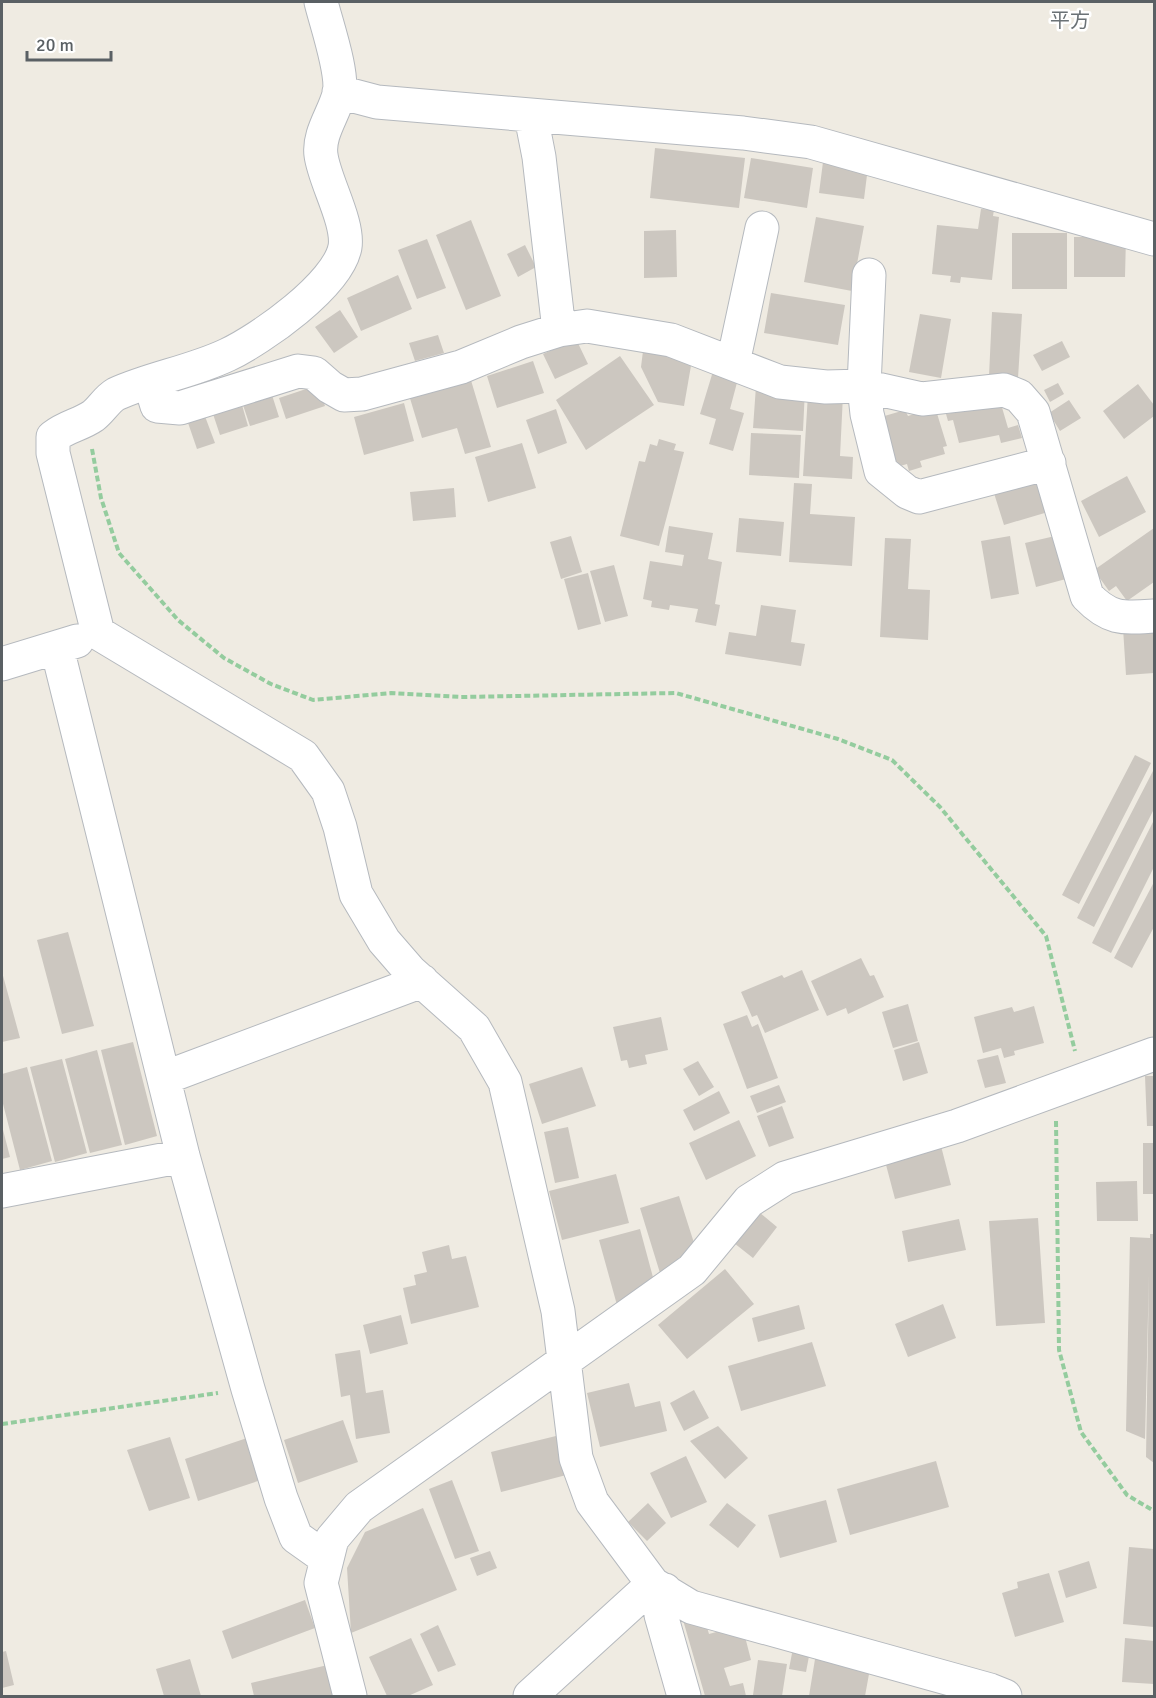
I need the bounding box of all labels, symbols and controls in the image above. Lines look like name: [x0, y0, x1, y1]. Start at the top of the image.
district label: 平方: [1050, 8, 1090, 33]
scale bar: [27, 24, 111, 62]
text: 20 m: [36, 34, 74, 56]

